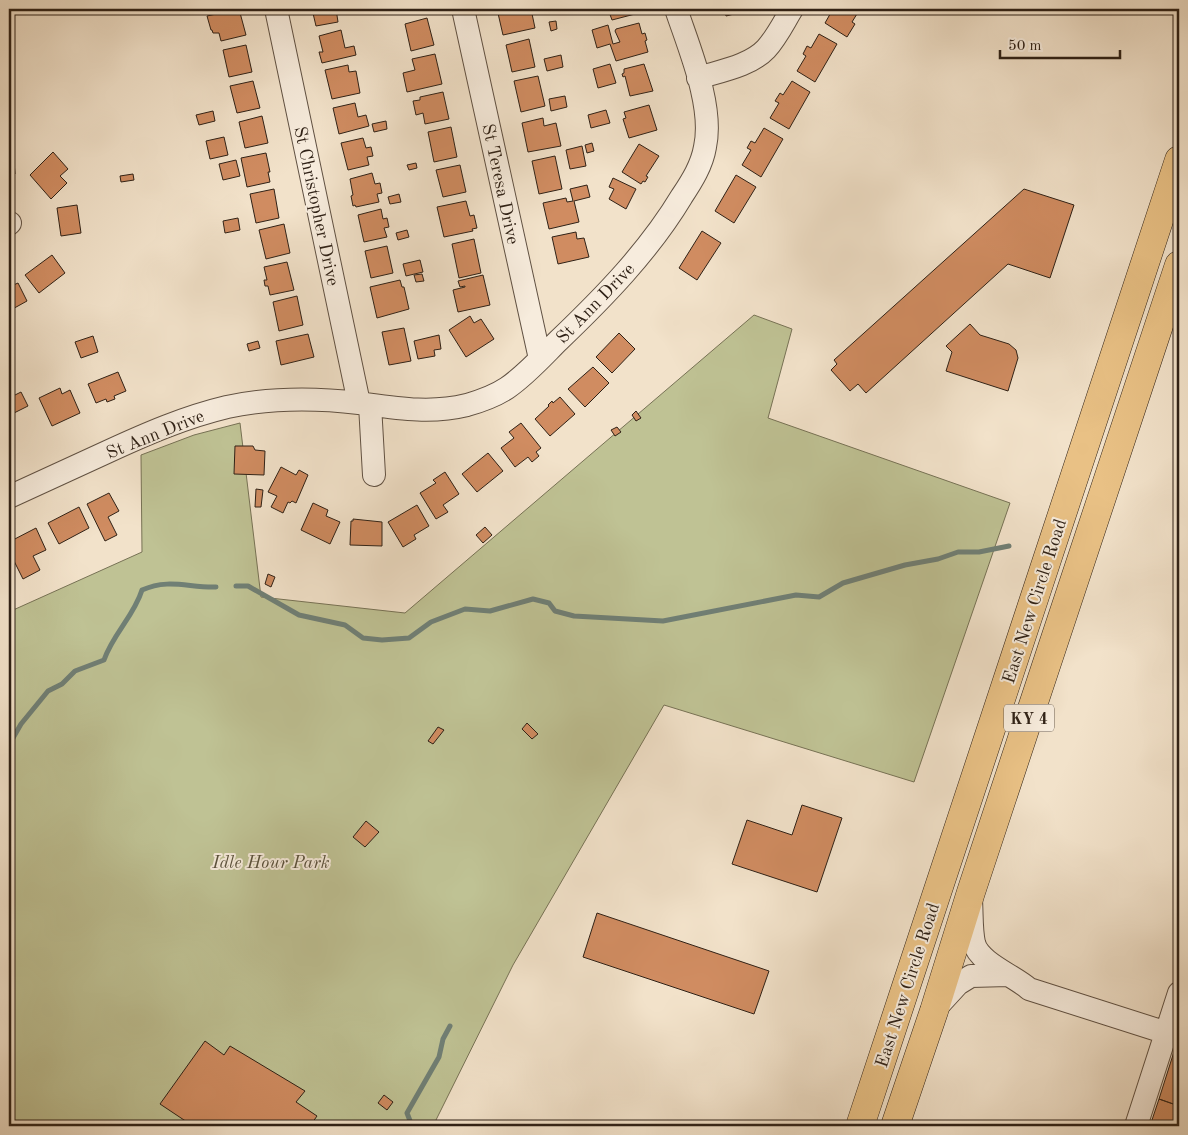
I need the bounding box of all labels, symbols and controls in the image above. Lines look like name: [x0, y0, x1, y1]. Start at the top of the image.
scale bar: [1000, 28, 1120, 60]
text: 50 m: [1008, 39, 1042, 54]
street label: St Teresa Drive: [478, 122, 522, 246]
street label: St Christopher Drive: [290, 125, 342, 288]
street label: St Ann Drive: [553, 260, 638, 347]
street label: St Ann Drive: [104, 407, 207, 463]
street label: East New Circle Road: [1000, 517, 1070, 686]
road number: KY 4: [1004, 704, 1054, 731]
park label: Idle Hour Park: [211, 854, 330, 872]
street label: East New Circle Road: [873, 901, 943, 1070]

